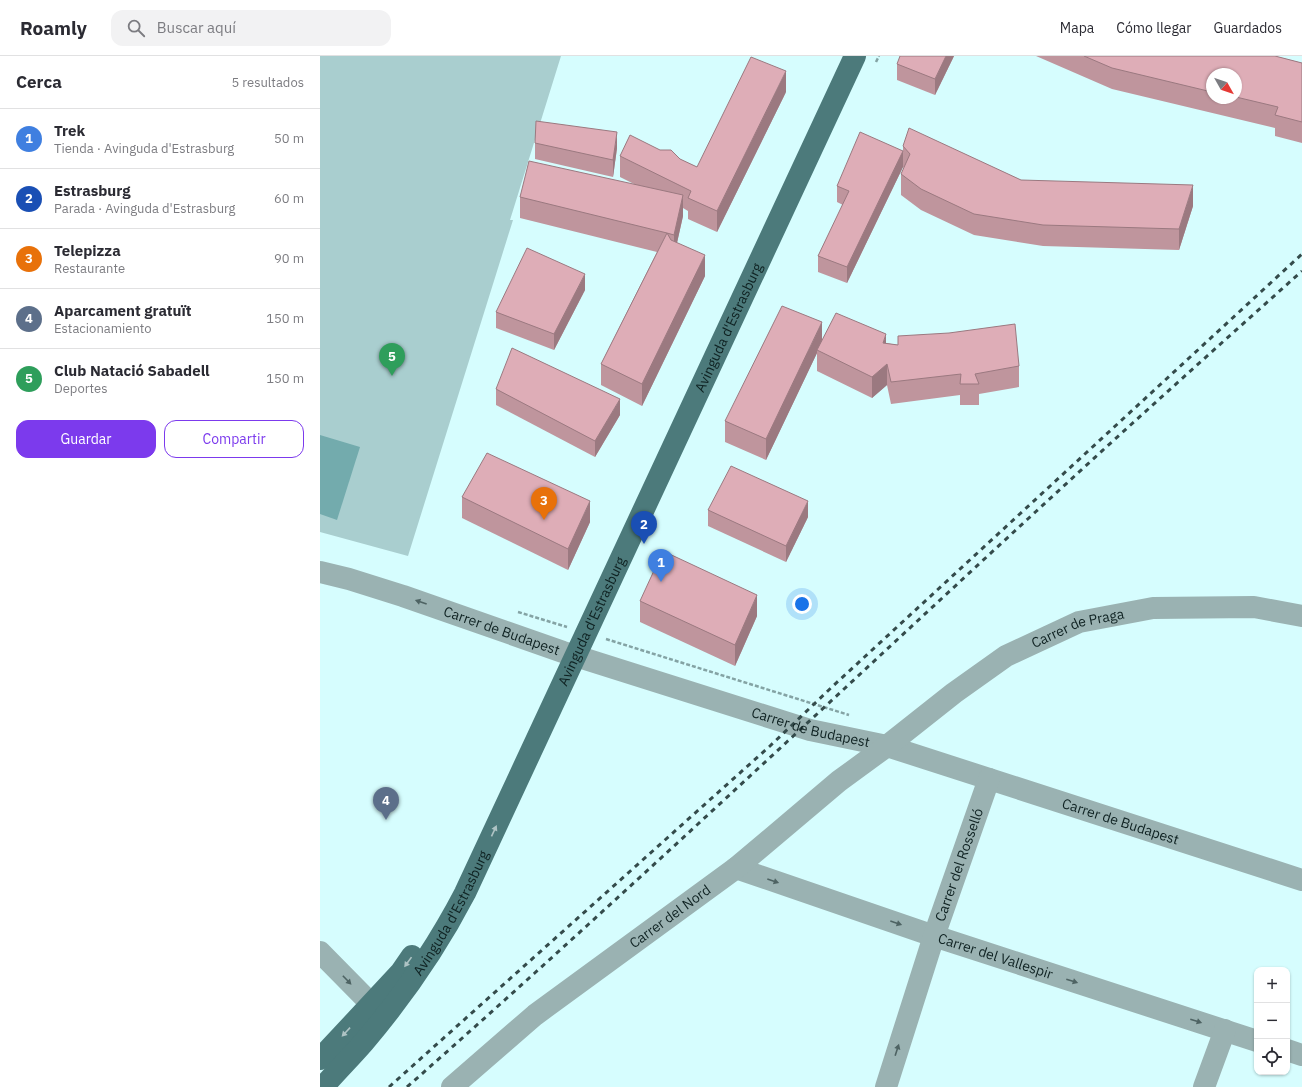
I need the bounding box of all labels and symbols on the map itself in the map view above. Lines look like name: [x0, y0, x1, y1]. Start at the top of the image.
north arrow: [1206, 68, 1242, 104]
street label: Avinguda d'Estrasburg: [691, 260, 766, 395]
pin: 5: [379, 343, 405, 376]
pin: 3: [531, 487, 557, 520]
pin: 2: [631, 511, 657, 544]
pin: 1: [648, 549, 674, 582]
street label: Avinguda d'Estrasburg: [554, 553, 630, 689]
your location: [792, 594, 812, 614]
one-way arrow: [414, 599, 426, 605]
street label: Carrer de Budapest: [441, 602, 562, 659]
street label: Carrer de Praga: [1028, 605, 1126, 652]
street label: Carrer de Budapest: [749, 703, 872, 751]
pin: 4: [373, 787, 399, 820]
street label: Carrer de Budapest: [1060, 794, 1181, 849]
street label: Carrer del Rosselló: [931, 806, 987, 924]
one-way arrow: [491, 825, 498, 837]
street label: Avinguda d'Estrasburg: [409, 847, 493, 979]
one-way arrow: [767, 878, 779, 884]
street label: Carrer del Nord: [626, 881, 714, 952]
one-way arrow: [890, 920, 902, 926]
street label: Carrer del Vallespir: [936, 929, 1055, 983]
one-way arrow: [404, 957, 412, 967]
one-way arrow: [342, 975, 352, 985]
one-way arrow: [1067, 978, 1079, 984]
one-way arrow: [1190, 1018, 1202, 1024]
one-way arrow: [341, 1027, 351, 1037]
one-way arrow: [894, 1044, 900, 1056]

